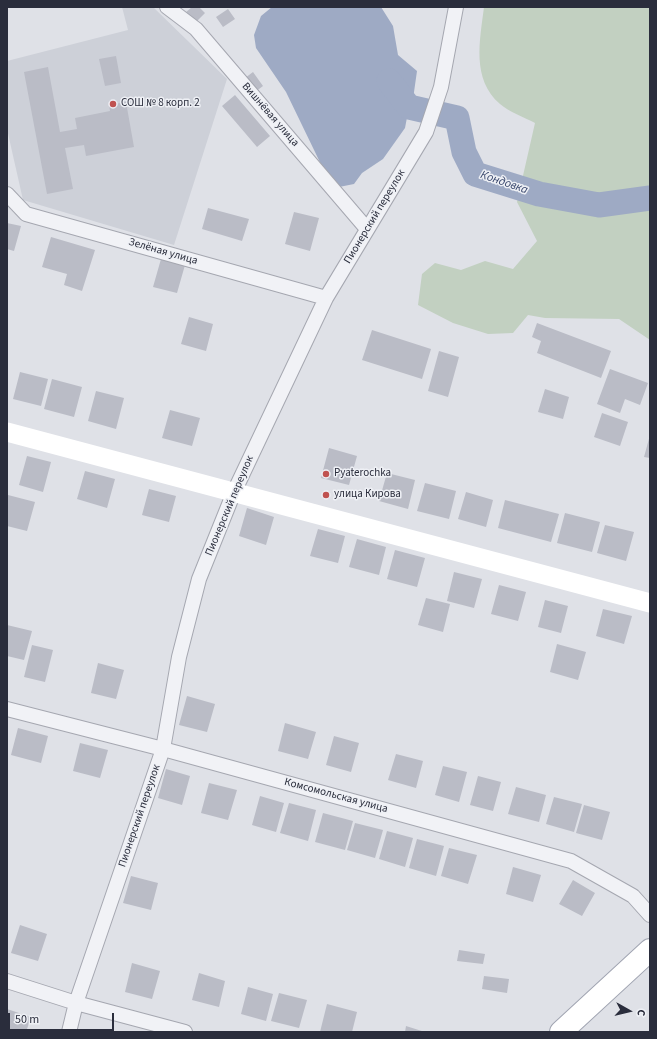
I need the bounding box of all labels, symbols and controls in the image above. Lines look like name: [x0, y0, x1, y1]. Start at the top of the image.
street label: Вишнёвая улица: [239, 80, 301, 150]
place label: СОШ № 8 корп. 2: [121, 97, 200, 111]
marker: СОШ № 8 корп. 2: [108, 99, 118, 109]
street label: Пионерский переулок: [342, 167, 408, 267]
water label: Кондовка: [478, 168, 530, 198]
street label: Зелёная улица: [127, 236, 199, 268]
street label: Пионерский переулок: [203, 454, 257, 558]
place label: Pyaterochka: [334, 467, 391, 481]
marker: Pyaterochka: [321, 469, 331, 479]
place label: улица Кирова: [334, 488, 401, 502]
marker: улица Кирова: [321, 490, 331, 500]
street label: Пионерский переулок: [116, 763, 164, 869]
street label: Комсомольская улица: [283, 776, 389, 816]
north arrow: [609, 991, 649, 1031]
scale bar: [10, 1005, 116, 1031]
text: С: [634, 1009, 649, 1017]
text: 50 m: [15, 1011, 39, 1028]

